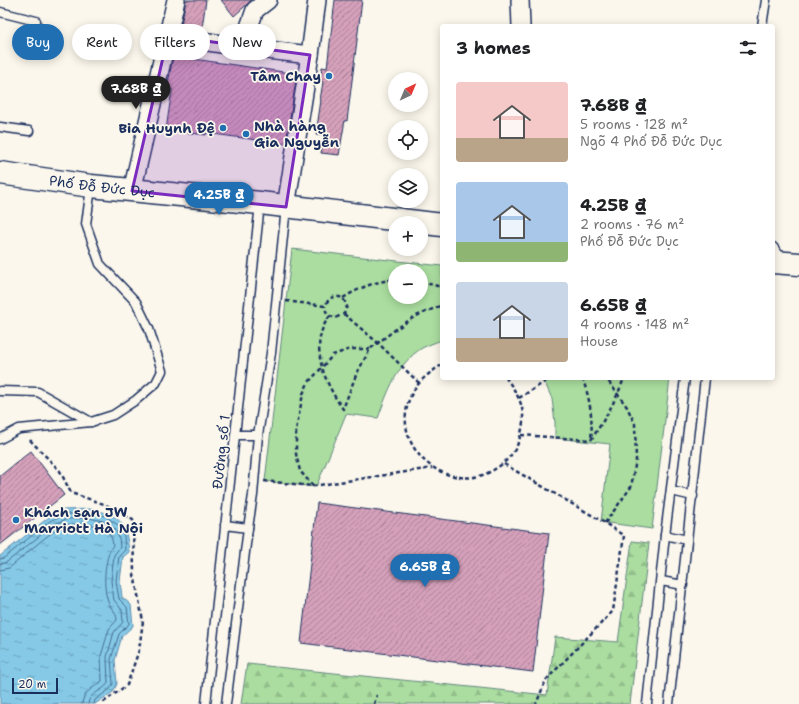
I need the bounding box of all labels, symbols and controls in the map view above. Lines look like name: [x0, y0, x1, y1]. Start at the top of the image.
chip: Buy: [12, 24, 64, 60]
chip: Rent: [72, 24, 132, 60]
chip: Filters: [140, 24, 210, 60]
chip: New: [218, 24, 276, 60]
text: 3 homes: [456, 37, 531, 59]
icon: filters: [737, 37, 759, 59]
place label: Tâm Chay: [250, 67, 321, 85]
marker: Tâm Chay: [324, 71, 334, 81]
north arrow: [388, 72, 428, 112]
map controls: [388, 72, 428, 304]
pin: 7.68B ₫: [99, 76, 173, 110]
text: 7.68B ₫: [110, 80, 162, 97]
text: 7.68B ₫: [580, 94, 647, 116]
icon: home: [488, 98, 536, 146]
text: 5 rooms · 128 m²: [580, 116, 688, 133]
place label: Nhà hàng Gia Nguyễn: [254, 117, 339, 151]
place label: Bia Huynh Đệ: [118, 119, 215, 137]
button: locate: [388, 120, 428, 160]
marker: Bia Huynh Đệ: [218, 123, 228, 133]
marker: Nhà hàng Gia Nguyễn: [241, 129, 251, 139]
text: Ngõ 4 Phố Đỗ Đức Dục: [580, 133, 722, 150]
button: layers: [388, 168, 428, 208]
street label: Phố Đỗ Đức Dục: [48, 171, 156, 201]
pin: 4.25B ₫: [182, 182, 256, 216]
text: 4.25B ₫: [194, 186, 244, 203]
text: 4.25B ₫: [580, 194, 647, 216]
icon: home: [488, 198, 536, 246]
button: +: [388, 216, 428, 256]
text: 2 rooms · 76 m²: [580, 216, 684, 233]
text: Phố Đỗ Đức Dục: [580, 233, 679, 250]
button: −: [388, 264, 428, 304]
text: 6.65B ₫: [580, 294, 647, 316]
icon: home: [488, 298, 536, 346]
text: 4 rooms · 148 m²: [580, 316, 689, 333]
text: House: [580, 333, 618, 350]
street label: Đường số 1: [208, 414, 234, 490]
place label: Khách sạn JW Marriott Hà Nội: [24, 503, 143, 537]
marker: Khách sạn JW Marriott Hà Nội: [11, 515, 21, 525]
pin: 6.65B ₫: [388, 554, 462, 588]
text: 6.65B ₫: [399, 558, 451, 575]
scale bar: [12, 676, 58, 695]
text: 20 m: [18, 677, 46, 692]

